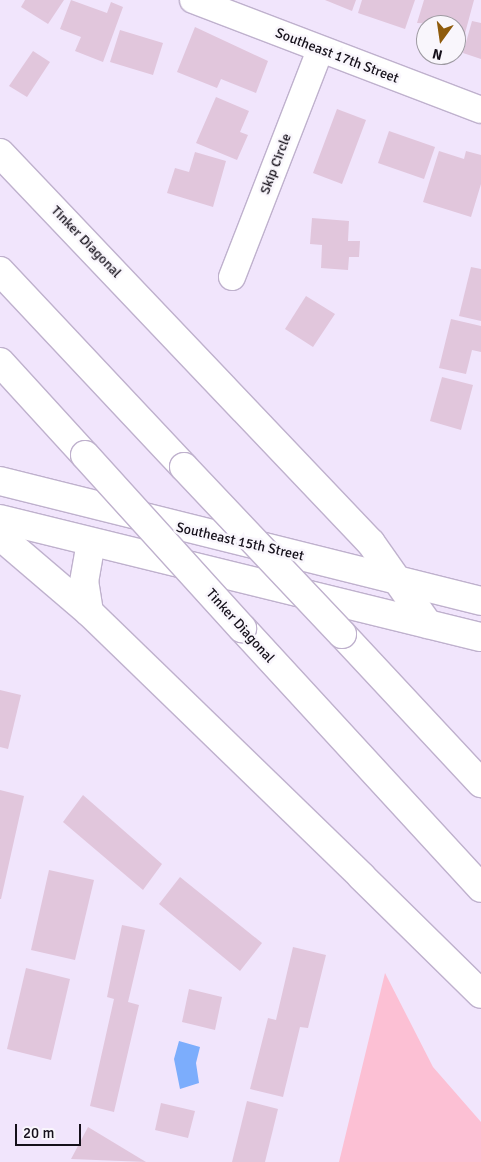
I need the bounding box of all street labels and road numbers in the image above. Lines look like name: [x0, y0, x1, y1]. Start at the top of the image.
street label: Southeast 17th Street: [273, 25, 401, 87]
street label: Skip Circle: [257, 131, 295, 197]
street label: Tinker Diagonal: [47, 202, 125, 282]
street label: Southeast 15th Street: [174, 519, 306, 565]
street label: Tinker Diagonal: [202, 586, 278, 666]

